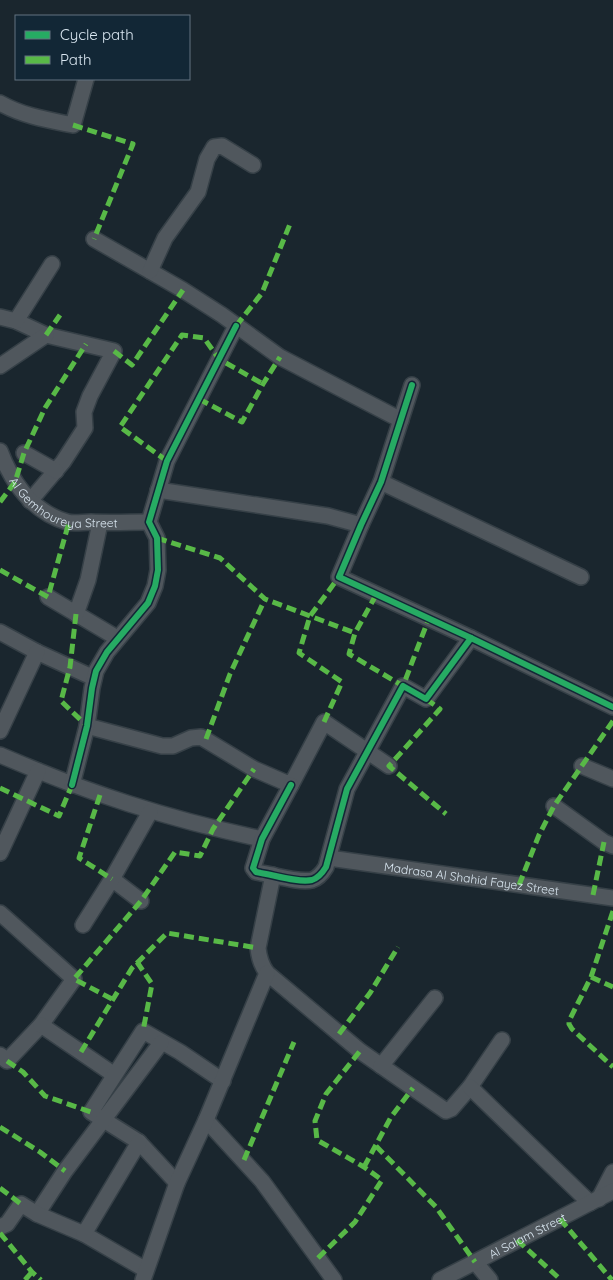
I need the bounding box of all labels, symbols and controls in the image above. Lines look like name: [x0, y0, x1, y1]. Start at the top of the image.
legend: [15, 15, 190, 80]
text: Cycle path: [60, 25, 134, 44]
text: Path: [60, 50, 92, 69]
street label: Al Gemhoureya Street: [7, 474, 118, 531]
street label: Madrasa Al Shahid Fayez Street: [383, 858, 560, 898]
street label: Al Salam Street: [486, 1209, 568, 1261]

